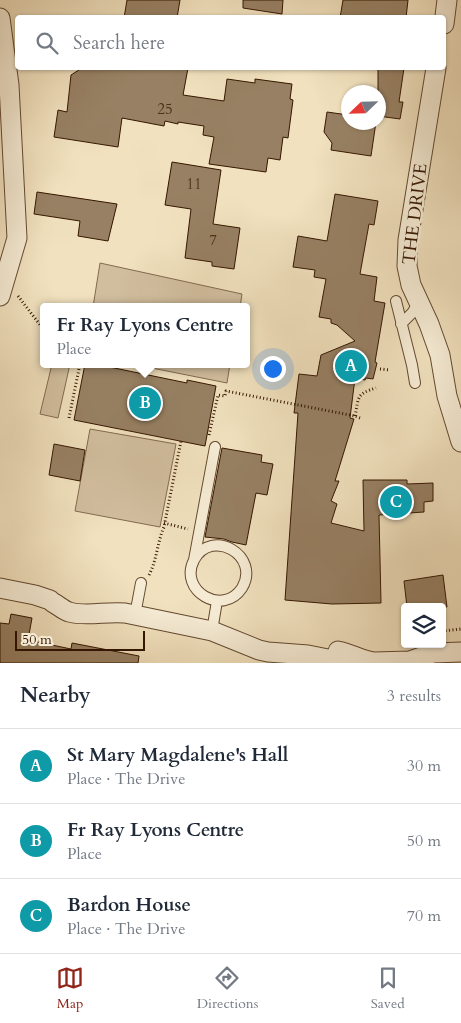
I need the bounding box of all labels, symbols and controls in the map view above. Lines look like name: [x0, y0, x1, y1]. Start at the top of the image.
search box: [15, 15, 446, 70]
icon: search: [33, 29, 61, 57]
text: Search here: [73, 30, 165, 56]
north arrow: [341, 85, 386, 130]
house number: 25: [157, 99, 173, 119]
street label: THE DRIVE: [396, 162, 434, 266]
house number: 11: [186, 174, 202, 194]
house number: 7: [209, 230, 217, 250]
popup: [40, 303, 250, 368]
text: Fr Ray Lyons Centre: [56, 312, 234, 338]
text: Place: [56, 338, 91, 360]
pin: A: [335, 347, 367, 385]
your location: [260, 356, 286, 382]
pin: B: [129, 384, 161, 422]
pin: C: [380, 483, 412, 521]
map controls: [401, 603, 446, 648]
button: layers: [401, 603, 446, 648]
scale bar: [15, 628, 145, 651]
text: 50 m: [22, 630, 52, 649]
text: Nearby: [20, 681, 91, 710]
text: 3 results: [387, 685, 441, 707]
text: St Mary Magdalene's Hall: [67, 742, 288, 768]
text: A: [30, 755, 42, 777]
text: 30 m: [407, 755, 441, 777]
text: Place · The Drive: [67, 768, 185, 790]
text: Fr Ray Lyons Centre: [67, 817, 244, 843]
text: B: [30, 830, 42, 852]
text: 50 m: [407, 830, 441, 852]
text: Place: [67, 843, 102, 865]
text: Bardon House: [67, 892, 191, 918]
text: C: [30, 905, 42, 927]
text: 70 m: [407, 905, 441, 927]
text: Place · The Drive: [67, 918, 185, 940]
tab: Map: [56, 964, 84, 1013]
tab: Directions: [197, 964, 258, 1013]
tab: Saved: [371, 964, 405, 1013]

